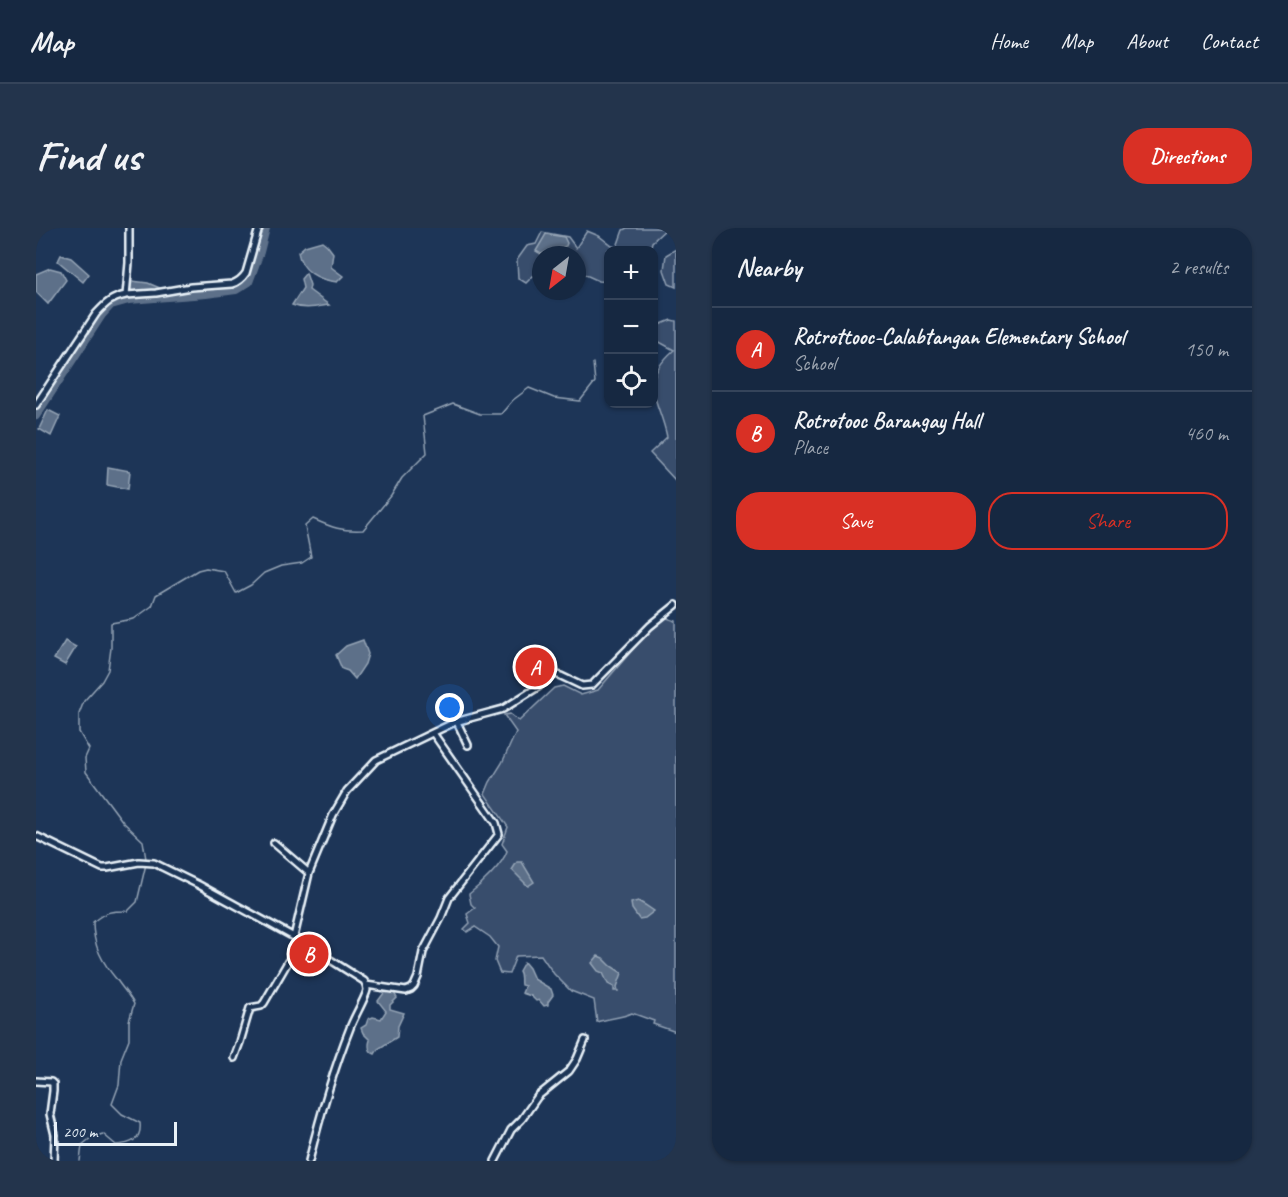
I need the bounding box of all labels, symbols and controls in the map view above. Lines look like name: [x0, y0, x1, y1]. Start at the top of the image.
text: Map: [30, 24, 73, 59]
text: Home: [990, 28, 1028, 54]
text: Map: [1061, 28, 1093, 54]
text: About: [1126, 28, 1168, 54]
text: Contact: [1201, 28, 1258, 54]
button: Directions: [1123, 128, 1252, 184]
text: Find us: [36, 130, 141, 183]
north arrow: [532, 246, 586, 300]
map controls: [604, 246, 658, 408]
button: +: [604, 246, 658, 300]
text: Nearby: [736, 251, 801, 284]
text: 2 results: [1169, 255, 1228, 280]
button: −: [604, 300, 658, 354]
text: Rotrottooc-Calabtangan Elementary School: [793, 323, 1125, 351]
text: A: [750, 337, 761, 362]
text: 150 m: [1185, 337, 1228, 362]
text: School: [793, 351, 836, 376]
button: locate: [604, 354, 658, 408]
text: Rotrotooc Barangay Hall: [793, 407, 980, 435]
text: B: [750, 421, 761, 446]
text: 460 m: [1185, 421, 1228, 446]
text: Place: [793, 435, 828, 460]
button: Save: [736, 492, 976, 550]
button: Share: [988, 492, 1228, 550]
pin: A: [516, 644, 554, 690]
your location: [435, 693, 464, 722]
pin: B: [290, 932, 328, 976]
scale bar: [54, 1119, 177, 1146]
text: 200 m: [63, 1122, 97, 1142]

